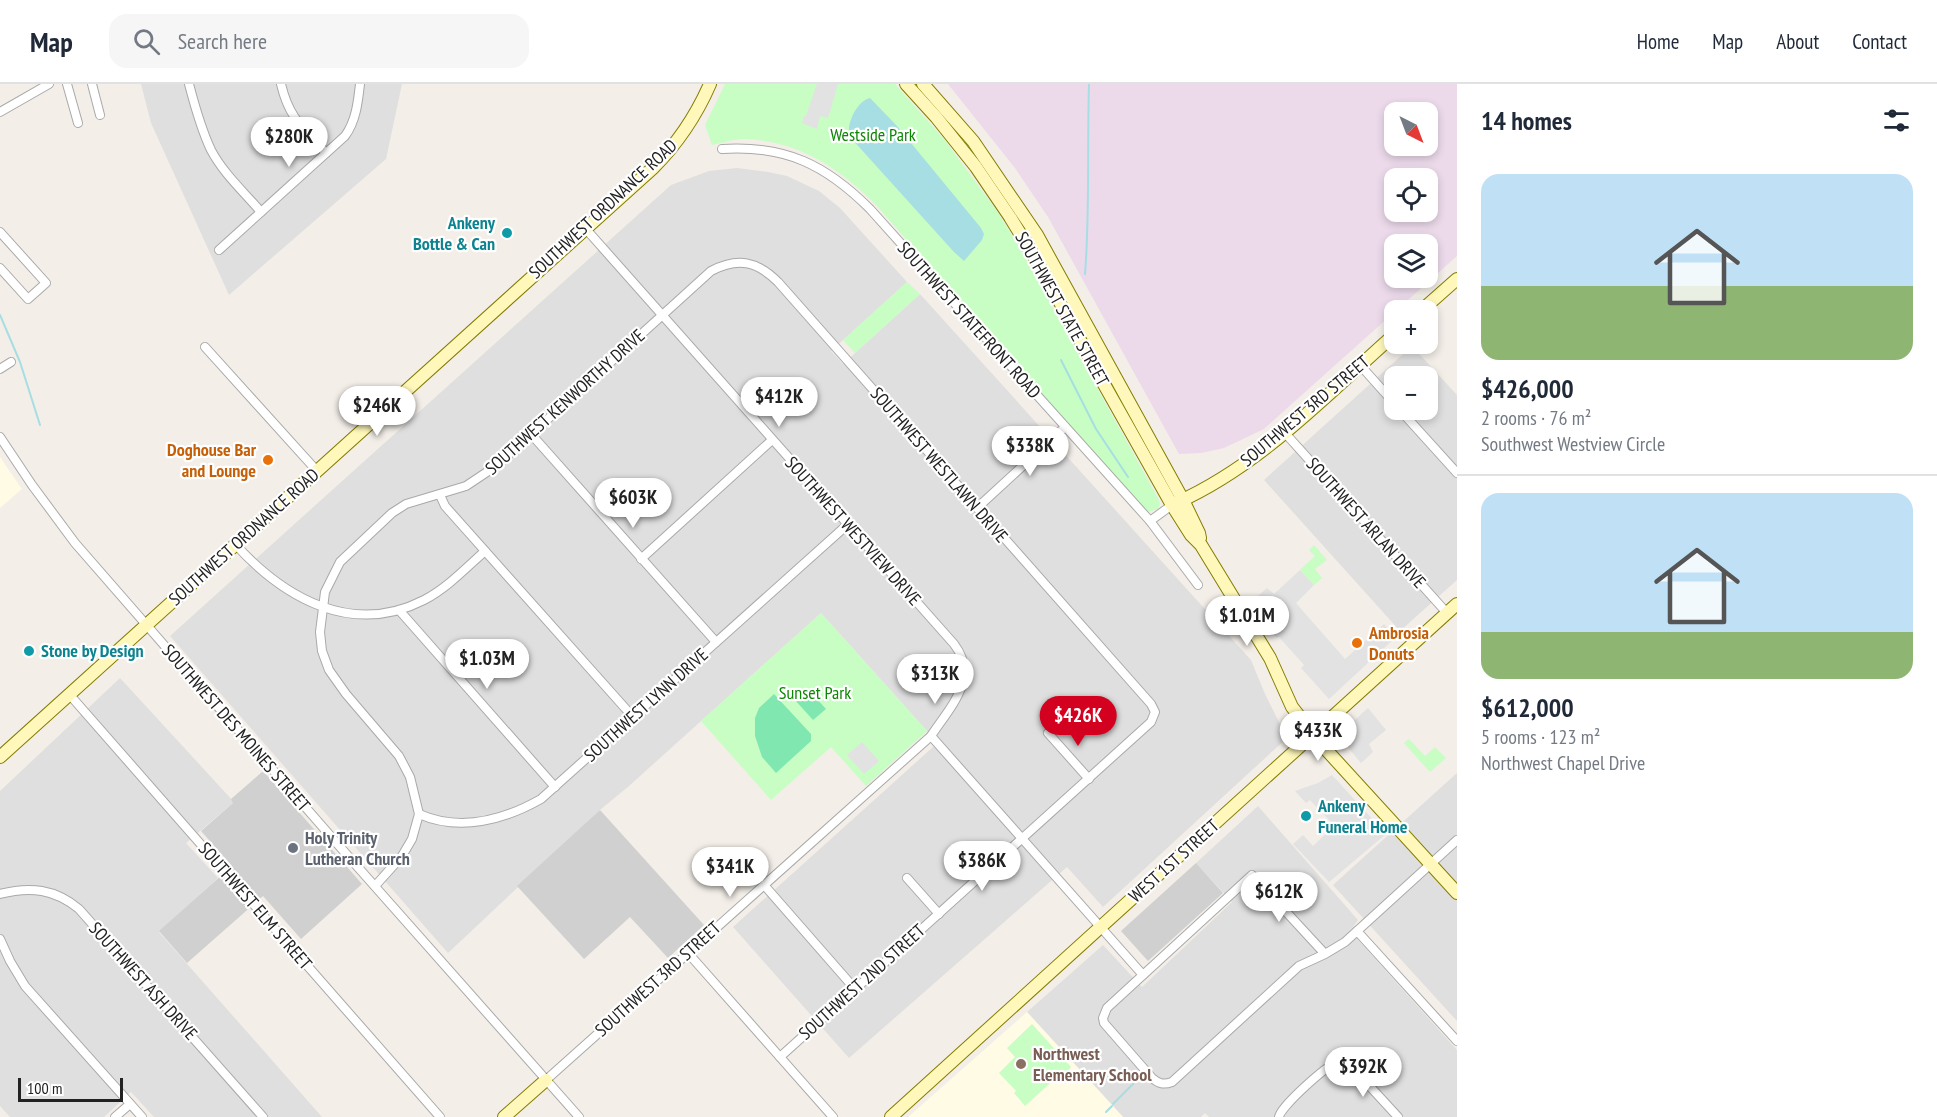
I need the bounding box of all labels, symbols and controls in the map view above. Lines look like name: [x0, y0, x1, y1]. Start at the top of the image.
search box: [109, 14, 529, 68]
text: Map: [30, 23, 73, 60]
icon: search: [130, 25, 163, 58]
text: Search here: [178, 27, 267, 55]
text: Home: [1637, 28, 1679, 55]
text: Map: [1712, 28, 1743, 55]
text: About: [1776, 28, 1819, 55]
text: Contact: [1852, 28, 1907, 55]
north arrow: [1384, 102, 1438, 156]
map controls: [1384, 102, 1438, 420]
text: 14 homes: [1481, 104, 1572, 137]
icon: filters: [1880, 104, 1913, 137]
pin: $280K: [247, 117, 331, 168]
text: $280K: [265, 123, 313, 149]
park label: Westside Park: [830, 123, 916, 146]
street label: SOUTHWEST ORDNANCE ROAD: [524, 134, 682, 283]
button: locate: [1384, 168, 1438, 222]
place label: Ankeny Bottle & Can: [413, 211, 496, 255]
icon: home: [1643, 213, 1751, 321]
marker: Ankeny Bottle & Can: [500, 226, 514, 240]
street label: SOUTHWEST STATE STREET: [1010, 227, 1114, 390]
button: layers: [1384, 234, 1438, 288]
street label: SOUTHWEST STATEFRONT ROAD: [893, 236, 1046, 403]
button: +: [1384, 300, 1438, 354]
street label: SOUTHWEST KENWORTHY DRIVE: [480, 324, 649, 479]
street label: SOUTHWEST 3RD STREET: [1235, 350, 1374, 471]
button: −: [1384, 366, 1438, 420]
text: $426,000: [1481, 372, 1574, 405]
pin: $412K: [737, 377, 821, 428]
street label: SOUTHWEST WESTLAWN DRIVE: [866, 382, 1013, 547]
text: $412K: [755, 383, 803, 409]
pin: $246K: [335, 386, 419, 437]
text: $246K: [353, 392, 401, 418]
text: 2 rooms · 76 m²: [1481, 405, 1591, 431]
pin: $338K: [988, 426, 1072, 477]
text: Southwest Westview Circle: [1481, 431, 1665, 457]
text: $338K: [1006, 432, 1054, 458]
place label: Doghouse Bar and Lounge: [167, 438, 257, 482]
street label: SOUTHWEST WESTVIEW DRIVE: [780, 451, 926, 610]
marker: Doghouse Bar and Lounge: [261, 453, 275, 467]
street label: SOUTHWEST ARLAN DRIVE: [1302, 453, 1431, 593]
street label: SOUTHWEST ORDNANCE ROAD: [164, 463, 324, 610]
pin: $603K: [591, 478, 675, 529]
text: $603K: [609, 484, 657, 510]
icon: home: [1643, 532, 1751, 640]
pin: $1.01M: [1198, 596, 1296, 647]
text: $1.01M: [1219, 602, 1275, 628]
place label: Ambrosia Donuts: [1368, 621, 1429, 665]
marker: Ambrosia Donuts: [1350, 636, 1364, 650]
place label: Stone by Design: [41, 639, 144, 662]
street label: SOUTHWEST DES MOINES STREET: [157, 639, 315, 816]
pin: $1.03M: [438, 639, 536, 690]
street label: SOUTHWEST LYNN DRIVE: [579, 643, 712, 766]
marker: Stone by Design: [22, 644, 36, 658]
text: $1.03M: [459, 645, 515, 671]
pin: $313K: [893, 654, 977, 705]
text: $313K: [911, 660, 959, 686]
park label: Sunset Park: [779, 681, 851, 704]
text: $612,000: [1481, 691, 1574, 724]
pin: $426K: [1036, 696, 1120, 747]
text: $426K: [1054, 702, 1102, 728]
pin: $433K: [1276, 711, 1360, 762]
text: $433K: [1294, 717, 1342, 743]
text: 5 rooms · 123 m²: [1481, 724, 1600, 750]
text: Northwest Chapel Drive: [1481, 750, 1645, 776]
place label: Ankeny Funeral Home: [1317, 794, 1408, 838]
marker: Ankeny Funeral Home: [1299, 809, 1313, 823]
street label: WEST 1ST STREET: [1124, 814, 1224, 907]
place label: Holy Trinity Lutheran Church: [305, 826, 410, 870]
street label: SOUTHWEST ELM STREET: [194, 837, 317, 974]
marker: Holy Trinity Lutheran Church: [286, 841, 300, 855]
pin: $386K: [940, 841, 1024, 892]
pin: $341K: [688, 847, 772, 898]
text: $386K: [958, 847, 1006, 873]
text: $341K: [706, 853, 754, 879]
pin: $612K: [1237, 872, 1321, 923]
text: $612K: [1255, 878, 1303, 904]
street label: SOUTHWEST 3RD STREET: [590, 916, 725, 1041]
street label: SOUTHWEST ASH DRIVE: [84, 917, 202, 1044]
street label: SOUTHWEST 2ND STREET: [794, 919, 930, 1045]
place label: Northwest Elementary School: [1033, 1042, 1152, 1086]
pin: $392K: [1321, 1047, 1405, 1098]
text: $392K: [1339, 1053, 1387, 1079]
marker: Northwest Elementary School: [1014, 1057, 1028, 1071]
scale bar: [18, 1075, 123, 1102]
text: 100 m: [27, 1078, 62, 1098]

